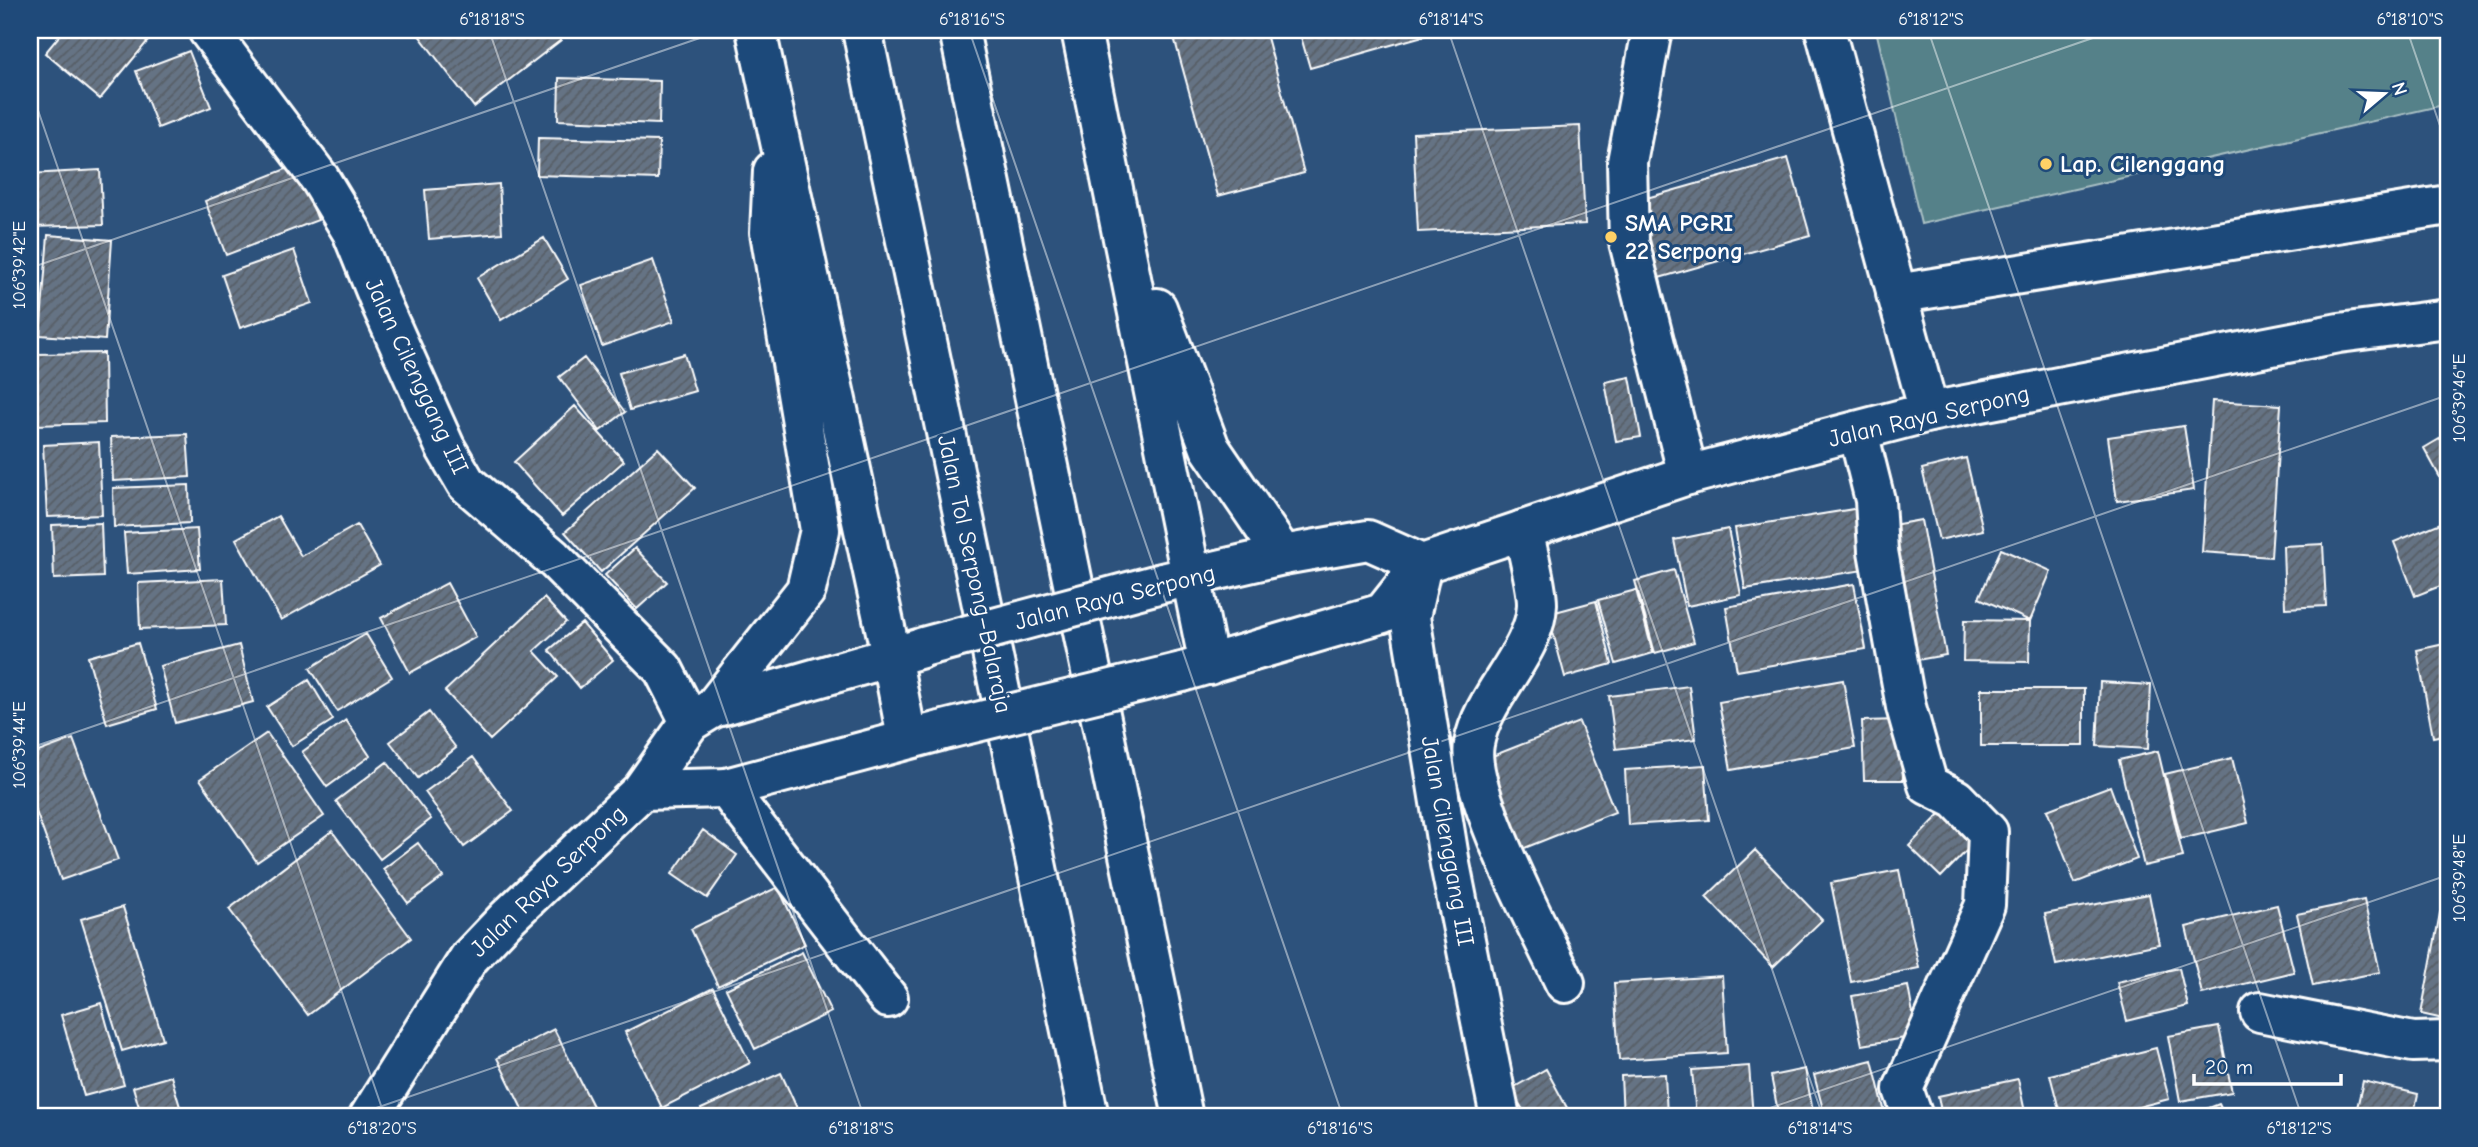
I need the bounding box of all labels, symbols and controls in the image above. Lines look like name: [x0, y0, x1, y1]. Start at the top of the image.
text: 6°18'18"S: [459, 9, 525, 30]
text: 6°18'16"S: [939, 9, 1005, 30]
text: 6°18'14"S: [1419, 9, 1483, 30]
text: 6°18'12"S: [1898, 9, 1964, 30]
text: 6°18'10"S: [2376, 9, 2444, 30]
north arrow: [2348, 60, 2418, 130]
text: N: [2387, 79, 2412, 98]
place label: Lap. Cilenggang: [2060, 150, 2225, 178]
marker: Lap. Cilenggang: [2038, 156, 2054, 172]
place label: SMA PGRI 22 Serpong: [1625, 209, 1743, 265]
text: 106°39'42"E: [9, 221, 30, 309]
marker: SMA PGRI 22 Serpong: [1603, 229, 1619, 245]
street label: Jalan Cilenggang III: [359, 274, 475, 478]
text: 106°39'46"E: [2449, 353, 2470, 442]
street label: Jalan Raya Serpong: [1826, 379, 2032, 453]
street label: Jalan Tol Serpong–Balaraja: [932, 432, 1018, 716]
street label: Jalan Raya Serpong: [1012, 559, 1218, 635]
text: 106°39'44"E: [9, 701, 30, 789]
street label: Jalan Cilenggang III: [1416, 734, 1480, 948]
street label: Jalan Raya Serpong: [464, 799, 632, 963]
text: 106°39'48"E: [2449, 834, 2470, 922]
scale bar: [2194, 1042, 2342, 1086]
text: 20 m: [2205, 1055, 2253, 1079]
text: 6°18'20"S: [347, 1118, 417, 1139]
text: 6°18'18"S: [828, 1118, 894, 1139]
text: 6°18'16"S: [1307, 1118, 1373, 1139]
text: 6°18'14"S: [1788, 1118, 1852, 1139]
text: 6°18'12"S: [2266, 1118, 2332, 1139]

